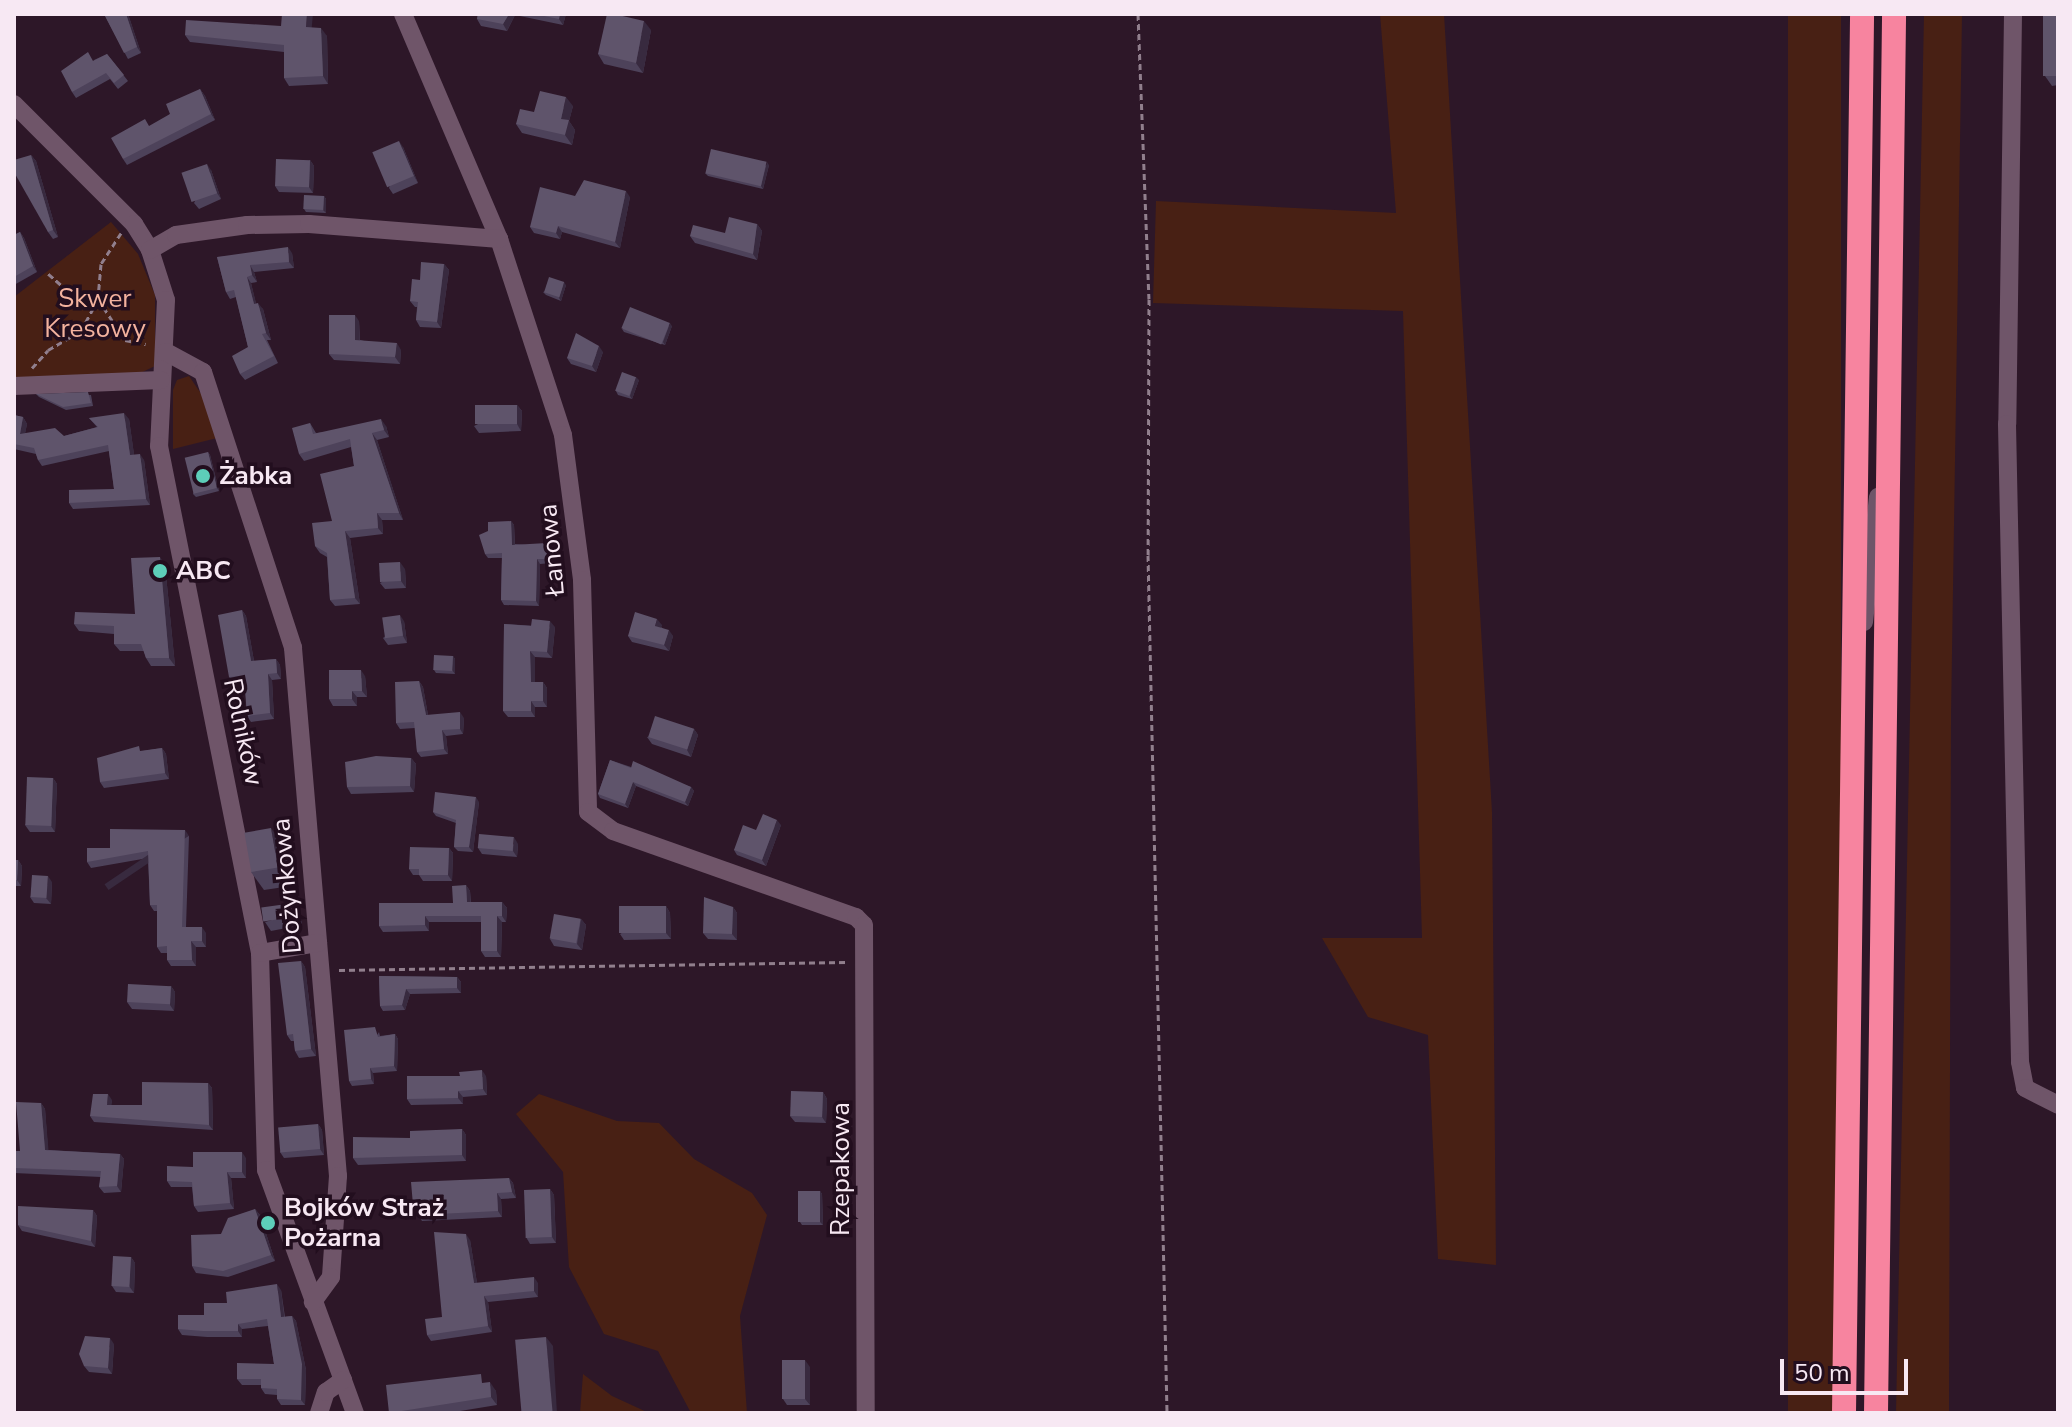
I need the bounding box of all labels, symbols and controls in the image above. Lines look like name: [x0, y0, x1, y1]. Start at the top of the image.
park label: Skwer Kresowy: [44, 283, 146, 344]
place label: Żabka: [219, 460, 292, 492]
marker: Żabka: [194, 467, 212, 485]
street label: Łanowa: [532, 503, 572, 597]
place label: ABC: [176, 555, 231, 587]
marker: ABC: [151, 562, 169, 580]
street label: Rolników: [216, 676, 270, 788]
street label: Dożynkowa: [266, 817, 308, 955]
street label: Rzepakowa: [825, 1102, 857, 1236]
place label: Bojków Straż Pożarna: [284, 1192, 444, 1254]
marker: Bojków Straż Pożarna: [259, 1214, 277, 1232]
scale bar: [1784, 1343, 1912, 1393]
text: 50 m: [1794, 1357, 1850, 1389]

